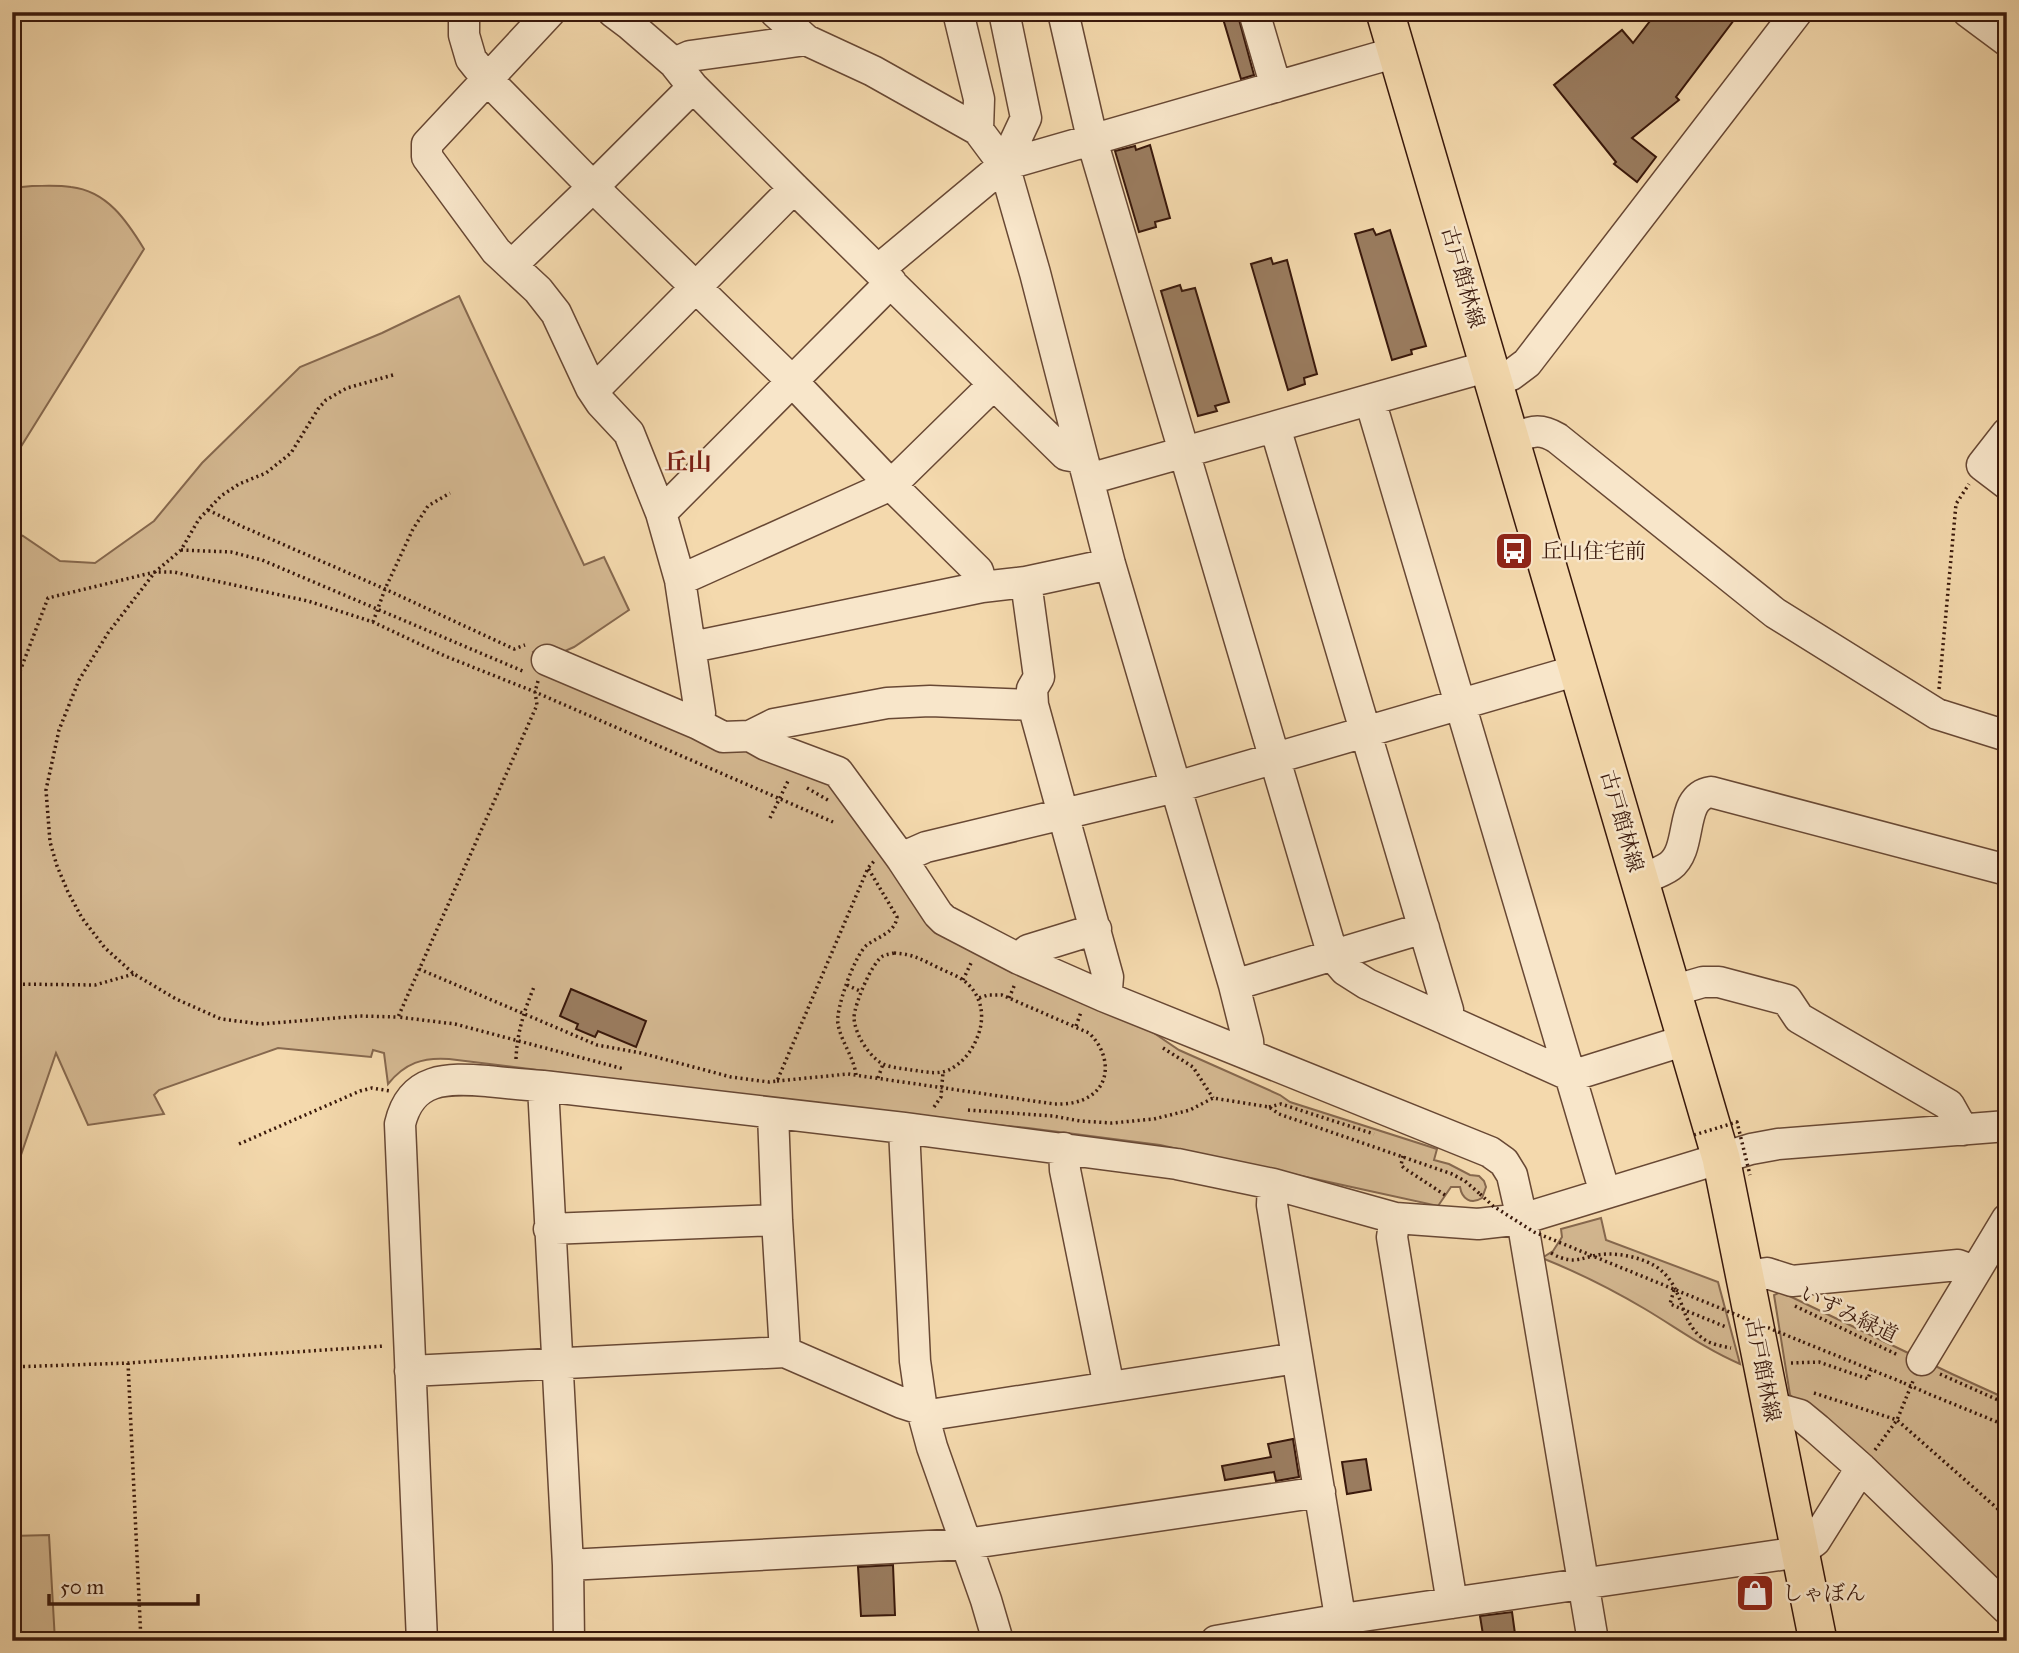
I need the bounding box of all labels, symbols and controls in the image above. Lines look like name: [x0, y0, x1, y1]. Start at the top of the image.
street label: 古戸館林線: [1436, 223, 1490, 331]
district label: 丘山: [664, 447, 712, 477]
bus stop icon: 丘山住宅前: [1493, 530, 1535, 572]
place label: 丘山住宅前: [1541, 538, 1646, 564]
street label: 古戸館林線: [1595, 767, 1649, 875]
street label: いずみ緑道: [1796, 1280, 1902, 1348]
street label: 古戸館林線: [1740, 1316, 1786, 1424]
scale bar: [49, 1562, 198, 1606]
shop icon: しゃぼん: [1734, 1572, 1776, 1614]
text: 50 m: [60, 1574, 105, 1600]
place label: しゃぼん: [1782, 1580, 1866, 1606]

